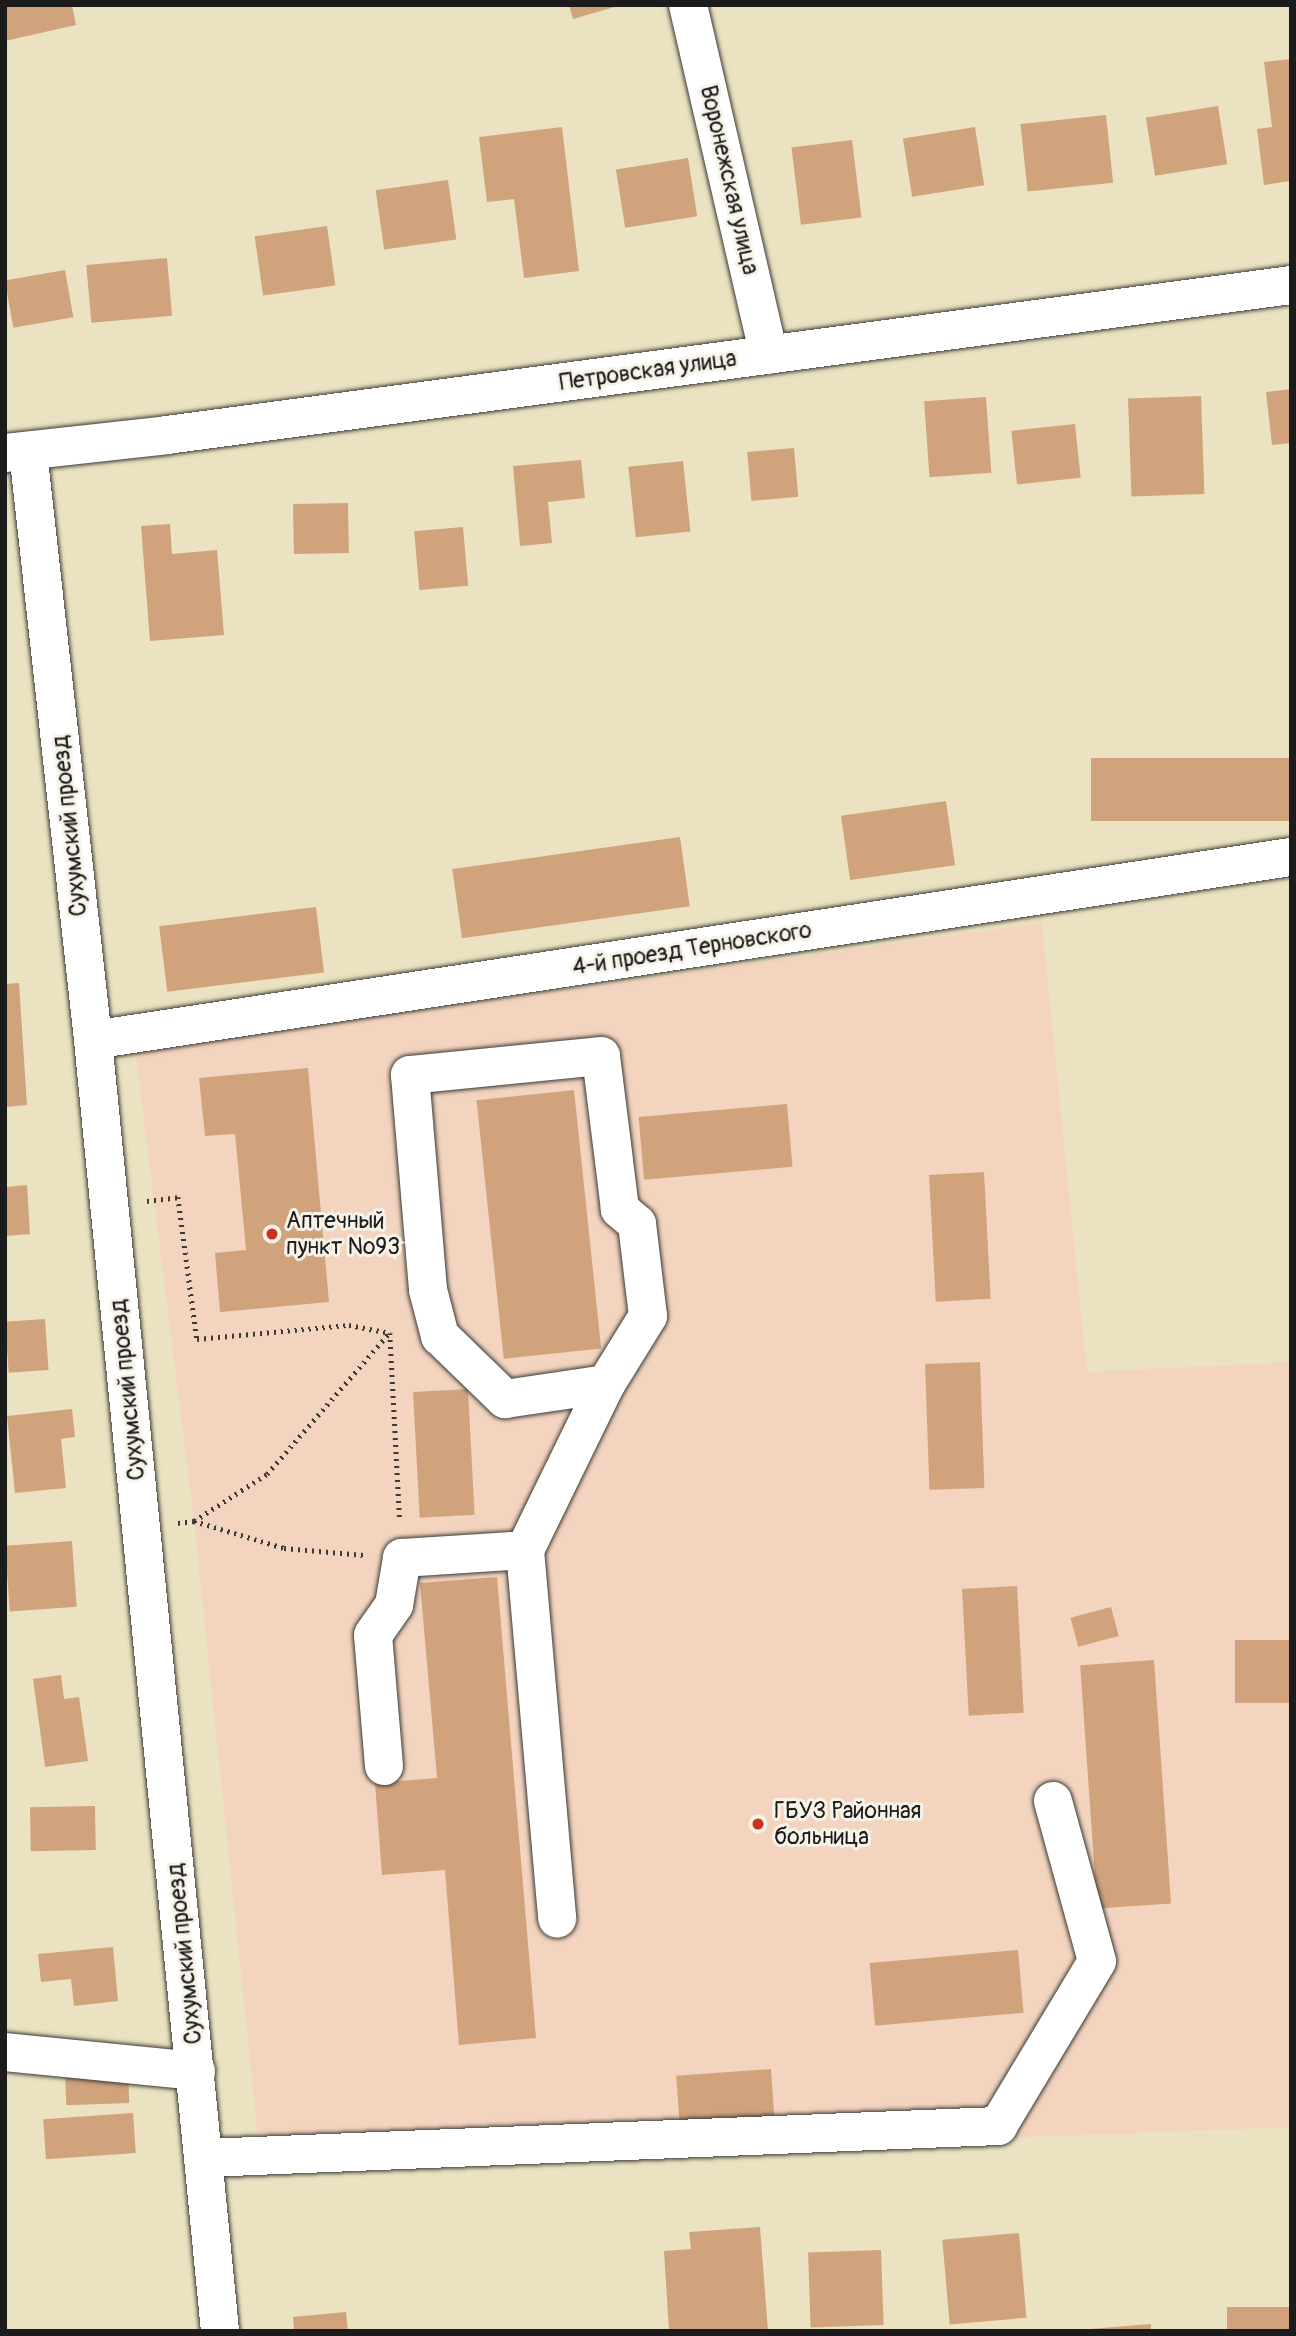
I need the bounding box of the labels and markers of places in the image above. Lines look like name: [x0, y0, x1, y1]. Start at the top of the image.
place label: Аптечный пункт №93: [286, 1207, 400, 1261]
marker: Аптечный пункт №93: [264, 1226, 280, 1242]
place label: ГБУЗ Районная больница: [774, 1797, 921, 1851]
marker: ГБУЗ Районная больница: [748, 1814, 768, 1834]

